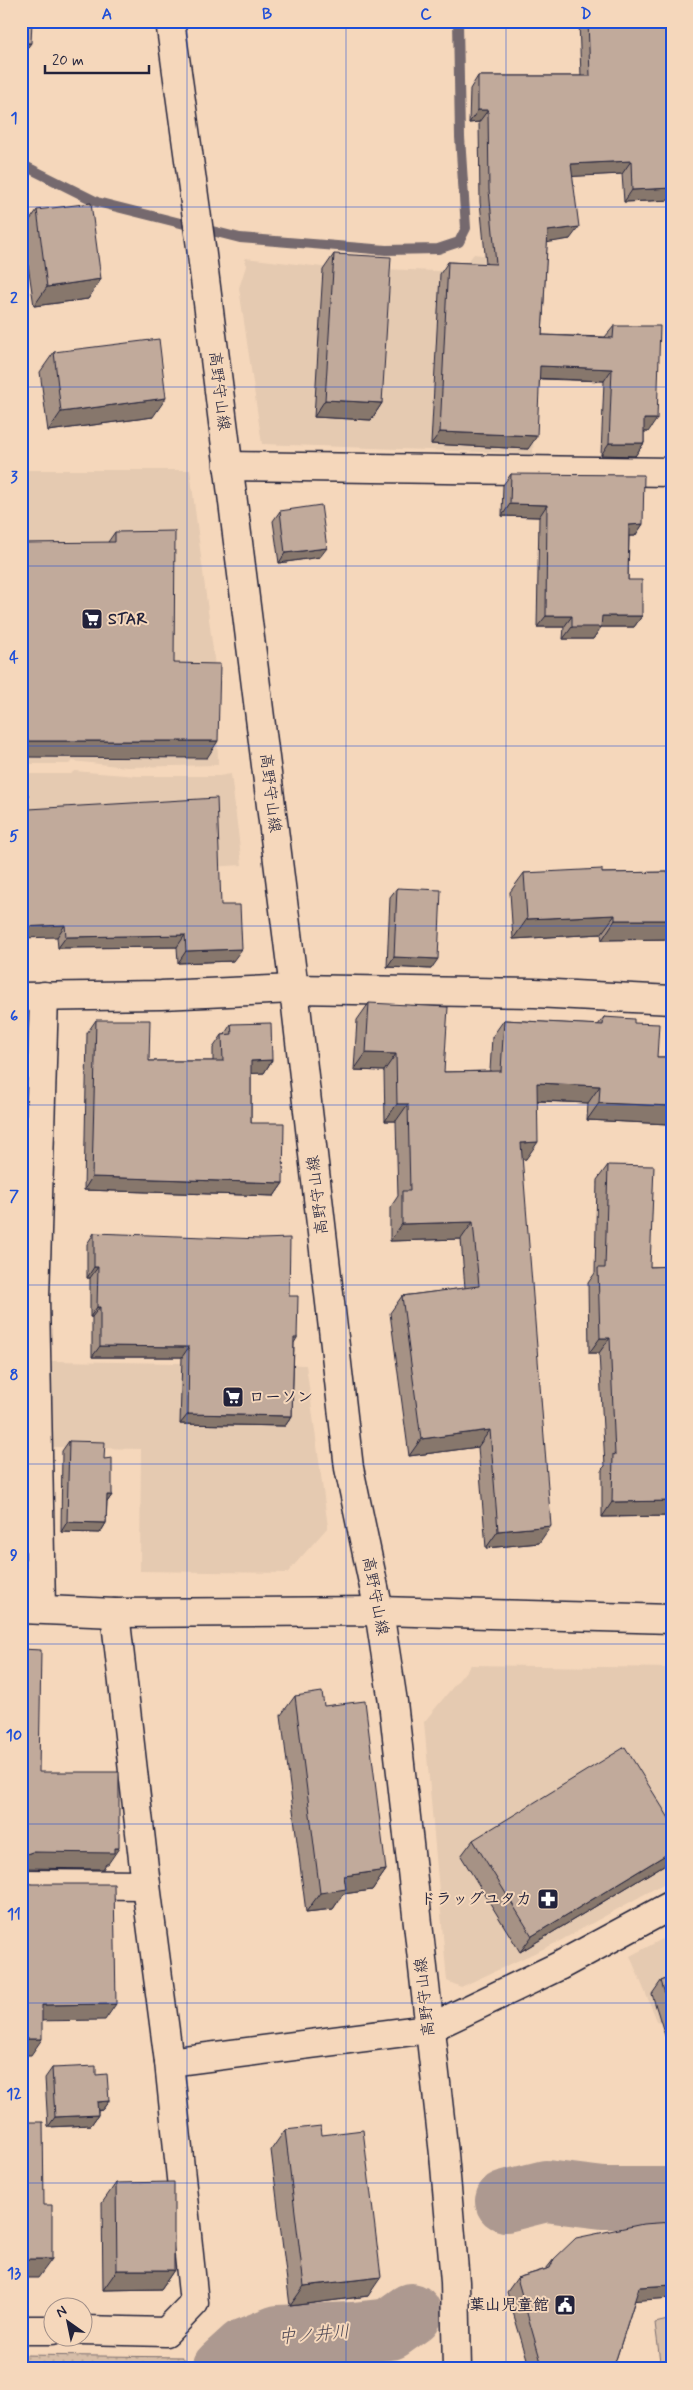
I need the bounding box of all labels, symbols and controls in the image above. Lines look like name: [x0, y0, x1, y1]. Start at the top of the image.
text: A: [102, 4, 112, 25]
text: B: [262, 4, 272, 25]
text: C: [420, 4, 432, 25]
text: D: [580, 4, 592, 25]
scale bar: [45, 42, 149, 74]
text: 20 m: [52, 51, 84, 71]
text: 1: [10, 108, 18, 129]
text: 2: [10, 288, 18, 309]
street label: 高野守山線: [204, 350, 234, 432]
text: 3: [10, 467, 18, 488]
supermarket icon: STAR: [80, 607, 104, 631]
place label: STAR: [108, 609, 147, 630]
text: 4: [9, 647, 19, 668]
street label: 高野守山線: [255, 752, 285, 834]
text: 5: [9, 826, 19, 847]
text: 6: [10, 1006, 18, 1027]
street label: 高野守山線: [303, 1154, 333, 1236]
text: 7: [9, 1186, 19, 1207]
text: 8: [9, 1365, 19, 1386]
supermarket icon: ローソン: [221, 1385, 245, 1409]
place label: ローソン: [249, 1387, 313, 1408]
text: 9: [10, 1545, 18, 1566]
street label: 高野守山線: [357, 1555, 393, 1637]
text: 10: [6, 1725, 22, 1746]
pharmacy icon: ドラッグユタカ: [536, 1887, 560, 1911]
place label: ドラッグユタカ: [420, 1889, 532, 1910]
text: 11: [7, 1904, 21, 1925]
street label: 高野守山線: [410, 1956, 440, 2038]
text: 12: [6, 2084, 22, 2105]
text: 13: [7, 2263, 21, 2284]
public building icon: 葉山児童館: [553, 2293, 577, 2317]
place label: 葉山児童館: [469, 2295, 549, 2316]
north arrow: [42, 2298, 92, 2348]
text: N: [53, 2302, 70, 2322]
water label: 中ノ井川: [277, 2320, 351, 2350]

